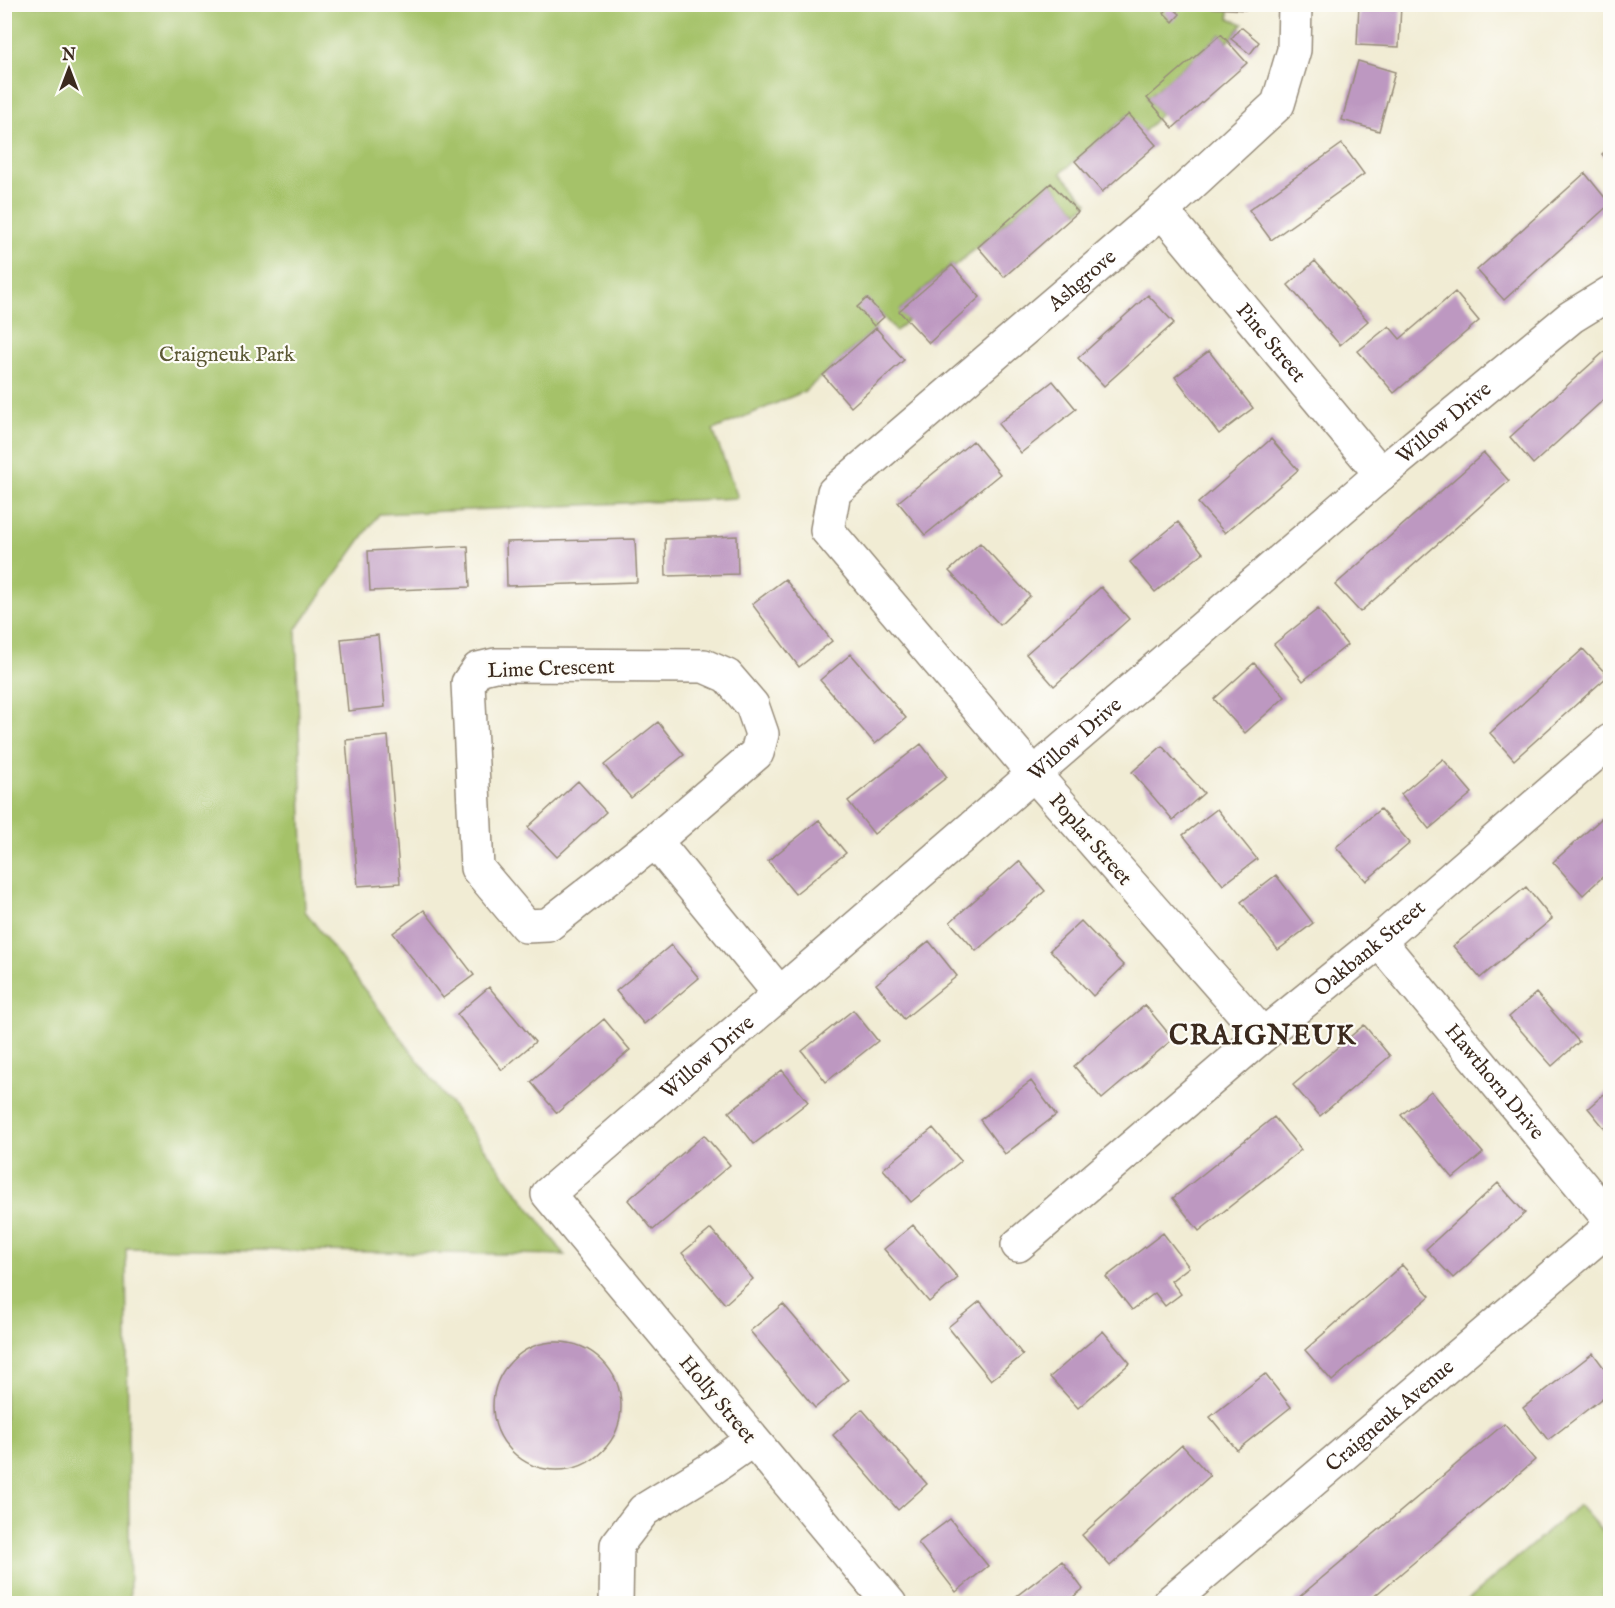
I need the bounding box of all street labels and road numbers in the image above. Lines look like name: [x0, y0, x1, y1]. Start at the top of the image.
street label: Ashgrove: [1042, 244, 1123, 318]
street label: Pine Street: [1229, 298, 1311, 389]
street label: Willow Drive: [1391, 376, 1498, 471]
street label: Lime Crescent: [487, 654, 615, 685]
street label: Willow Drive: [1023, 692, 1128, 788]
street label: Poplar Street: [1042, 788, 1137, 892]
street label: Oakbank Street: [1309, 895, 1432, 1003]
street label: Willow Drive: [655, 1010, 761, 1106]
street label: Hawthorn Drive: [1438, 1019, 1550, 1146]
street label: Holly Street: [672, 1350, 762, 1450]
street label: Craigneuk Avenue: [1321, 1354, 1460, 1479]

